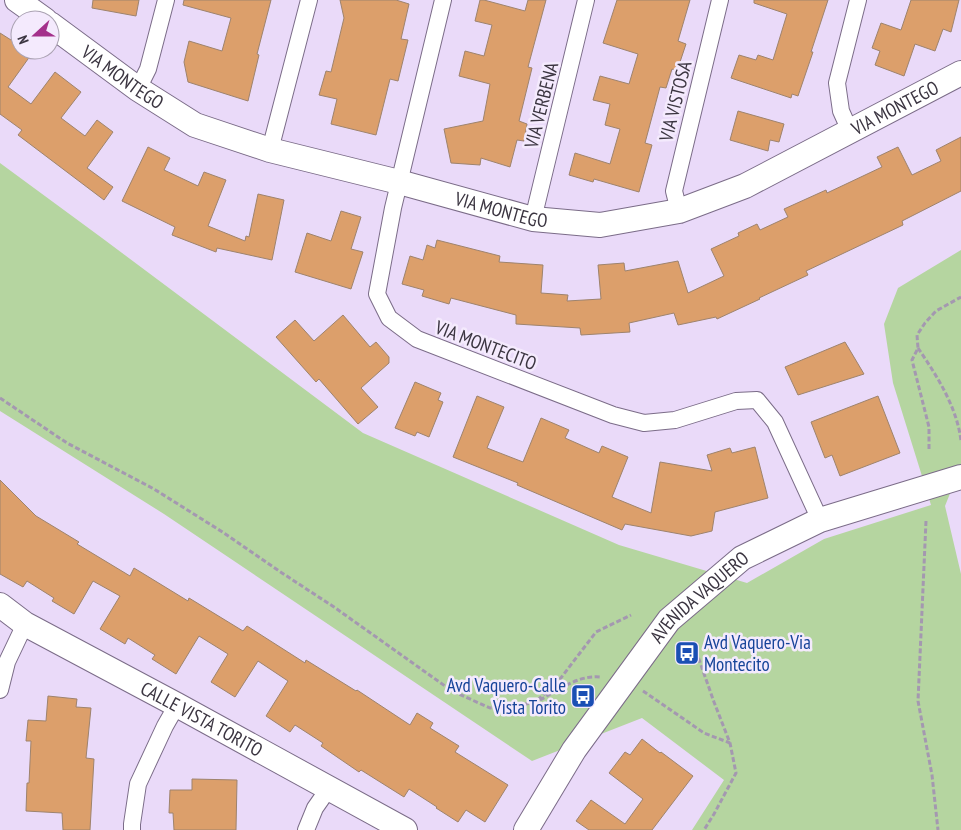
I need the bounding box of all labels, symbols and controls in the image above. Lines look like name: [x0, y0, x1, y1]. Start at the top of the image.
north arrow: [10, 10, 60, 60]
text: N: [13, 33, 33, 46]
street label: VIA MONTEGO: [76, 39, 168, 114]
street label: VIA VISTOSA: [653, 58, 697, 145]
street label: VIA VERBENA: [519, 60, 563, 151]
street label: VIA MONTEGO: [846, 75, 942, 141]
street label: VIA MONTEGO: [451, 186, 549, 232]
street label: VIA MONTECITO: [431, 314, 540, 375]
street label: AVENIDA VAQUERO: [644, 546, 753, 647]
place label: Avd Vaquero-Via Montecito: [704, 630, 811, 676]
bus stop icon: Avd Vaquero-Via Montecito: [674, 640, 700, 666]
place label: Avd Vaquero-Calle Vista Torito: [447, 673, 566, 719]
street label: CALLE VISTA TORITO: [137, 676, 267, 762]
bus stop icon: Avd Vaquero-Calle Vista Torito: [570, 683, 596, 709]

